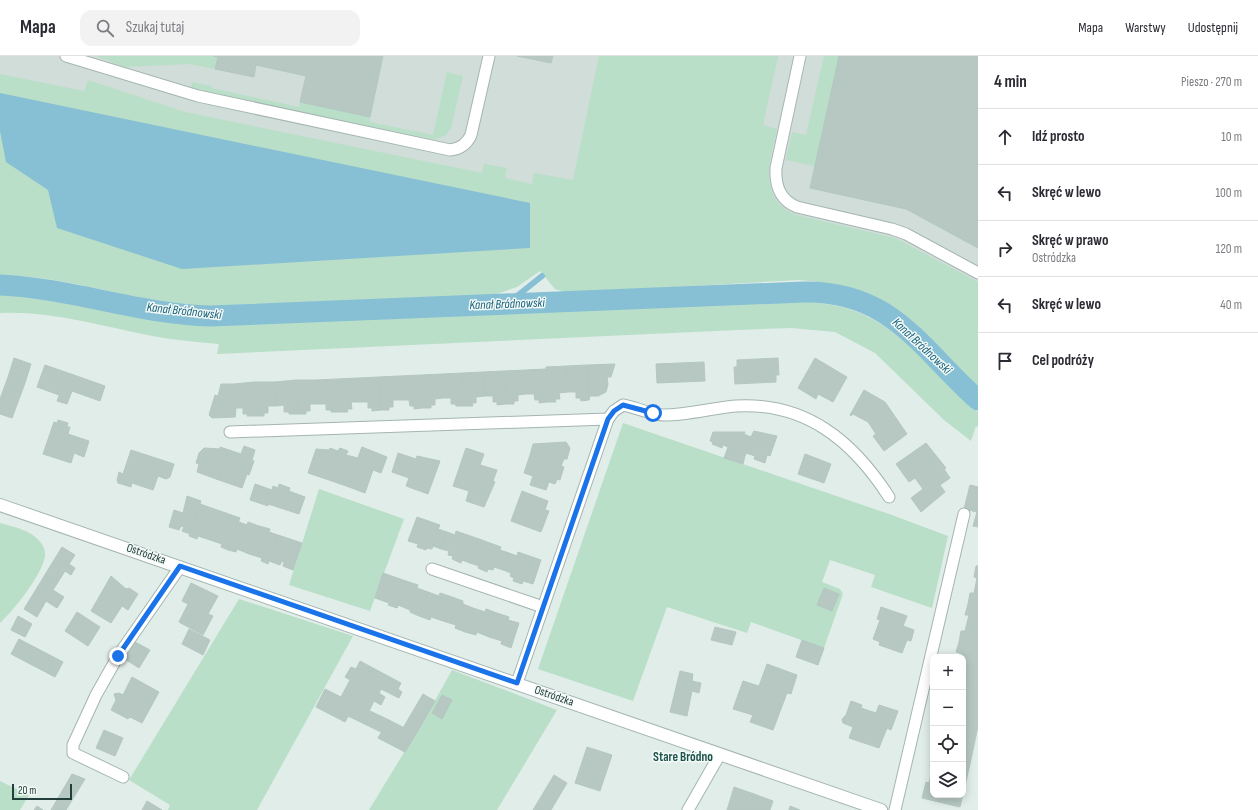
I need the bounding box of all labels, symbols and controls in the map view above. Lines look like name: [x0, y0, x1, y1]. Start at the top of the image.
search box: [80, 10, 360, 46]
text: Mapa: [20, 16, 56, 39]
icon: search: [94, 17, 116, 39]
text: Szukaj tutaj: [126, 18, 184, 37]
text: Mapa: [1078, 19, 1103, 36]
text: Warstwy: [1125, 19, 1166, 36]
text: Udostępnij: [1188, 19, 1238, 36]
text: 4 min: [994, 72, 1027, 92]
text: Pieszo · 270 m: [1181, 74, 1242, 90]
icon: ahead: [994, 126, 1016, 148]
text: Idź prosto: [1032, 127, 1085, 146]
text: 10 m: [1221, 129, 1242, 145]
icon: left: [994, 182, 1016, 204]
text: Skręć w lewo: [1032, 183, 1101, 202]
text: 100 m: [1215, 185, 1242, 201]
text: Skręć w prawo: [1032, 231, 1109, 250]
icon: right: [994, 238, 1016, 260]
text: 120 m: [1216, 241, 1242, 257]
text: Ostródzka: [1032, 250, 1076, 266]
icon: left: [994, 294, 1016, 316]
water label: Kanał Bródnowski: [469, 295, 546, 313]
text: Skręć w lewo: [1032, 295, 1101, 314]
text: 40 m: [1220, 297, 1242, 313]
water label: Kanał Bródnowski: [146, 299, 223, 323]
water label: Kanał Bródnowski: [889, 314, 955, 378]
icon: arrive: [994, 350, 1016, 372]
text: Cel podróży: [1032, 351, 1094, 370]
route start: [644, 404, 662, 422]
street label: Ostródzka: [124, 540, 168, 568]
route end: [109, 647, 127, 665]
map controls: [930, 654, 966, 798]
button: +: [930, 654, 966, 690]
street label: Ostródzka: [532, 682, 576, 710]
button: −: [930, 690, 966, 726]
button: locate: [930, 726, 966, 762]
district label: Stare Bródno: [653, 749, 713, 765]
button: layers: [930, 762, 966, 798]
scale bar: [12, 782, 72, 801]
text: 20 m: [18, 784, 36, 797]

